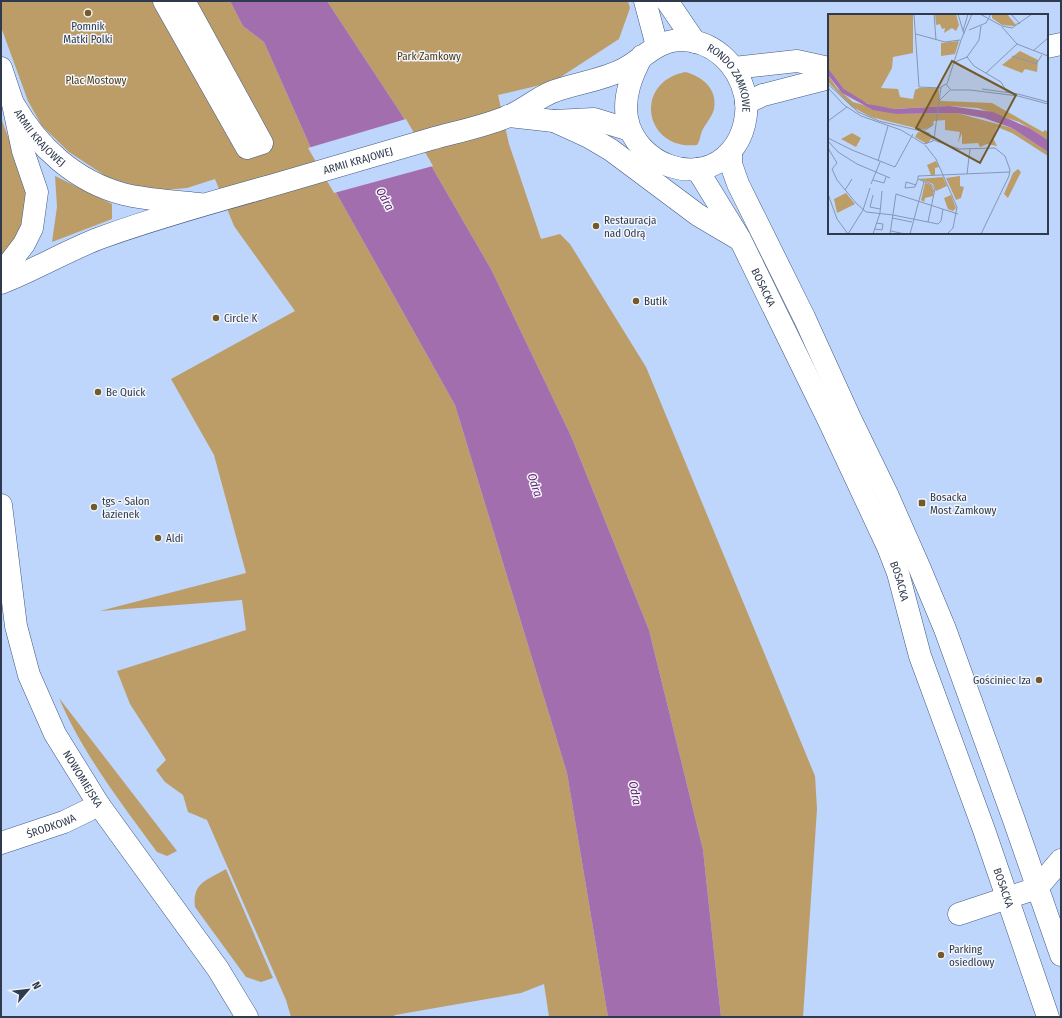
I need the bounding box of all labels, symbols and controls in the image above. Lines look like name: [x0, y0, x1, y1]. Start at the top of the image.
marker: Pomnik Matki Polki: [83, 8, 93, 18]
inset map: [828, 14, 1048, 234]
place label: Pomnik Matki Polki: [63, 20, 113, 46]
street label: RONDO ZAMKOWE: [705, 41, 752, 112]
park label: Park Zamkowy: [397, 50, 461, 63]
park label: Plac Mostowy: [66, 74, 126, 87]
street label: ARMII KRAJOWEJ: [11, 107, 68, 170]
street label: ARMII KRAJOWEJ: [322, 145, 394, 177]
water label: Odra: [373, 185, 397, 213]
place label: Restauracja nad Odrą: [604, 214, 656, 240]
marker: Restauracja nad Odrą: [591, 221, 601, 231]
street label: BOSACKA: [748, 266, 778, 309]
place label: Butik: [644, 295, 668, 308]
marker: Butik: [631, 296, 641, 306]
place label: Circle K: [224, 312, 257, 325]
marker: Circle K: [211, 313, 221, 323]
place label: Be Quick: [106, 386, 146, 399]
marker: Be Quick: [93, 387, 103, 397]
water label: Odra: [525, 471, 545, 499]
place label: Bosacka Most Zamkowy: [930, 491, 996, 517]
place label: tgs - Salon łazienek: [102, 495, 150, 521]
marker: Bosacka Most Zamkowy: [917, 498, 927, 508]
marker: tgs - Salon łazienek: [89, 502, 99, 512]
place label: Aldi: [166, 532, 184, 545]
marker: Aldi: [153, 533, 163, 543]
street label: BOSACKA: [887, 559, 911, 603]
place label: Gościniec Iza: [973, 674, 1031, 687]
marker: Gościniec Iza: [1034, 675, 1044, 685]
street label: NOWOMIEJSKA: [60, 748, 105, 810]
water label: Odra: [626, 780, 644, 806]
street label: ŚRODKOWA: [25, 811, 78, 841]
street label: BOSACKA: [990, 866, 1016, 910]
place label: Parking osiedlowy: [949, 943, 994, 969]
marker: Parking osiedlowy: [936, 950, 946, 960]
north arrow: [8, 970, 48, 1010]
text: N: [29, 980, 44, 992]

